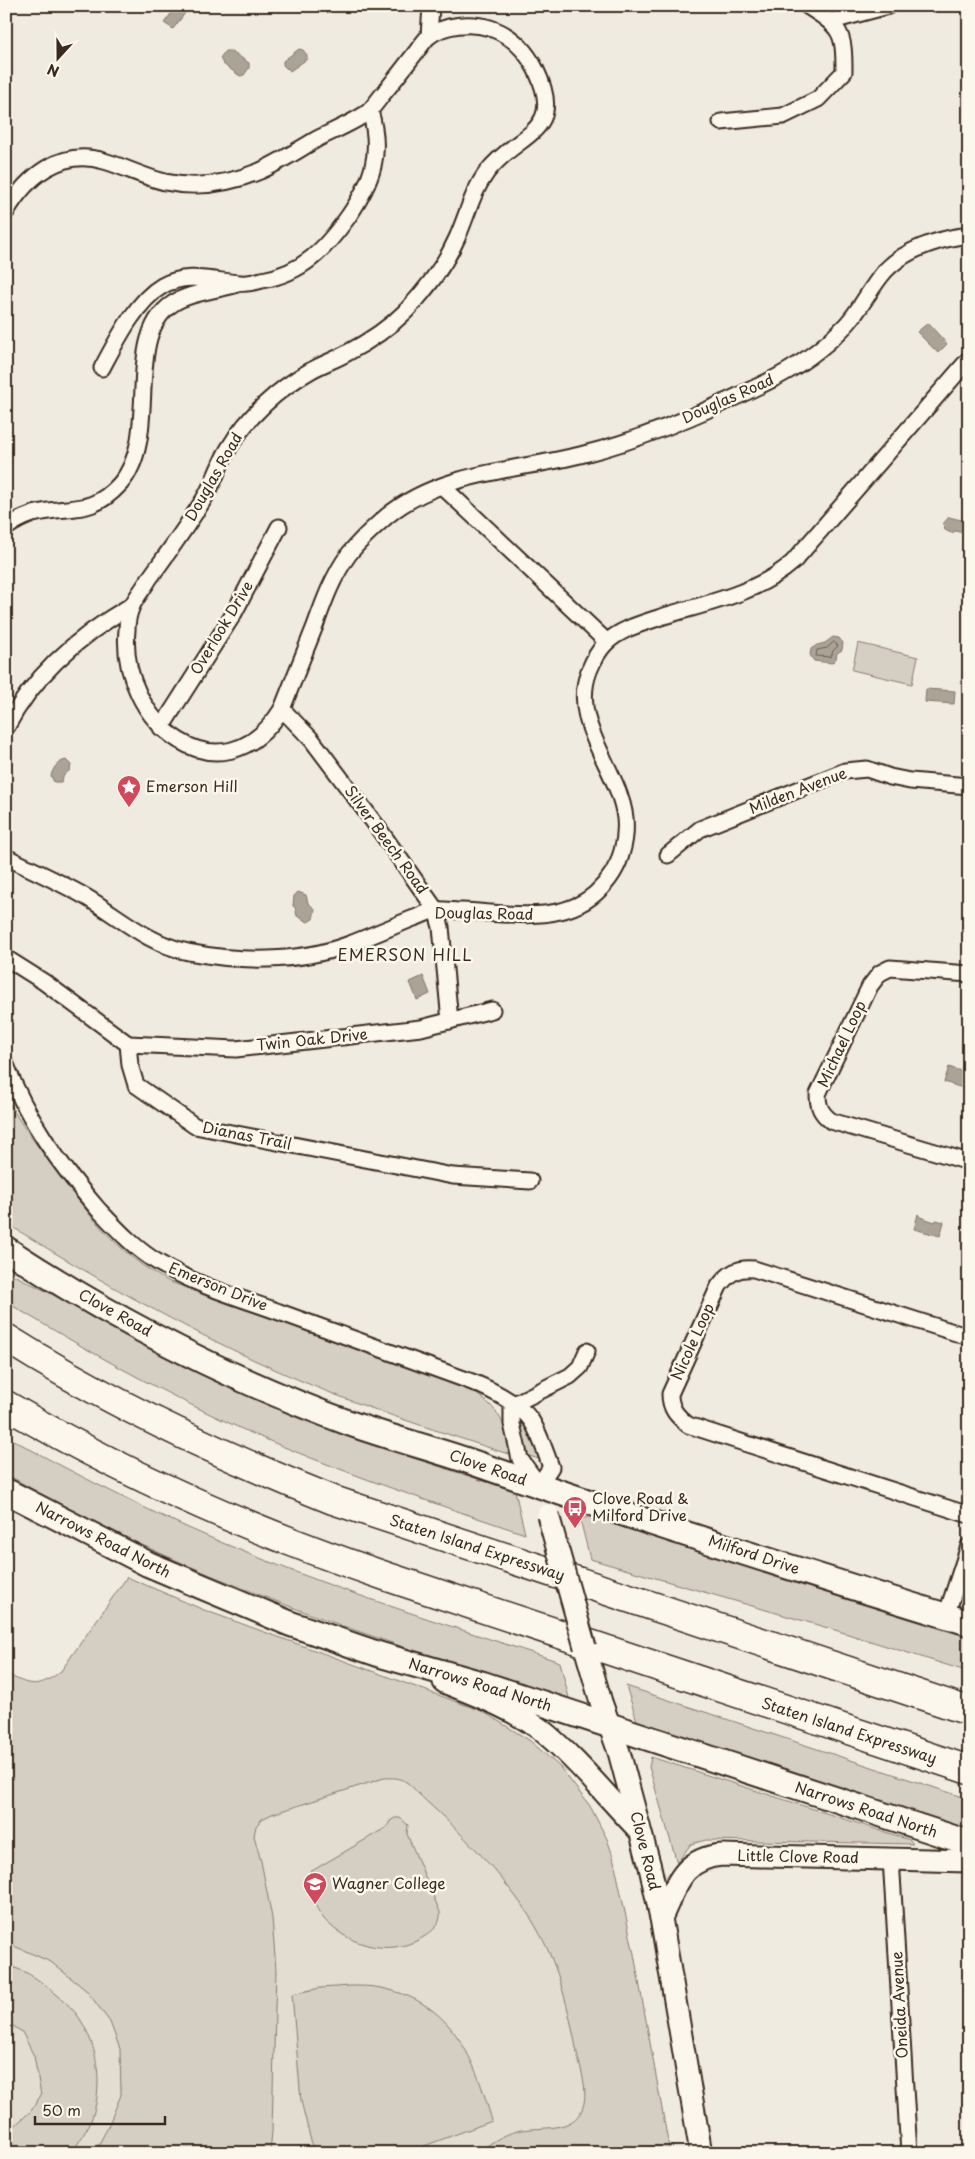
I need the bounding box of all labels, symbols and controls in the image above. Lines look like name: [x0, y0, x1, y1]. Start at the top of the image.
north arrow: [32, 32, 82, 82]
text: N: [44, 59, 62, 82]
street label: Douglas Road: [678, 367, 777, 428]
street label: Douglas Road: [178, 428, 247, 525]
street label: Overlook Drive: [184, 576, 258, 678]
street label: Milden Avenue: [745, 760, 850, 819]
place icon: Emerson Hill: [116, 774, 142, 808]
place label: Emerson Hill: [146, 774, 238, 797]
street label: Silver Beech Road: [340, 780, 435, 898]
street label: Douglas Road: [434, 900, 534, 925]
district label: EMERSON HILL: [338, 942, 472, 966]
street label: Michael Loop: [810, 996, 871, 1091]
street label: Twin Oak Drive: [255, 1021, 369, 1056]
street label: Dianas Trail: [201, 1115, 294, 1154]
street label: Emerson Drive: [166, 1255, 272, 1316]
street label: Clove Road: [75, 1282, 157, 1341]
street label: Nicole Loop: [664, 1299, 719, 1384]
street label: Clove Road: [447, 1443, 531, 1491]
place label: Clove Road & Milford Drive: [592, 1486, 689, 1526]
street label: Narrows Road North: [32, 1495, 175, 1583]
bus stop icon: Clove Road & Milford Drive: [562, 1495, 588, 1529]
street label: Staten Island Expressway: [387, 1507, 568, 1586]
street label: Milford Drive: [706, 1528, 803, 1579]
street label: Narrows Road North: [406, 1651, 555, 1716]
street label: Staten Island Expressway: [759, 1690, 940, 1769]
street label: Narrows Road North: [792, 1775, 941, 1843]
street label: Clove Road: [626, 1809, 667, 1893]
street label: Little Clove Road: [737, 1843, 859, 1868]
school or university icon: Wagner College: [302, 1871, 328, 1905]
place label: Wagner College: [332, 1871, 445, 1894]
street label: Oneida Avenue: [884, 1951, 913, 2059]
scale bar: [35, 2094, 165, 2126]
text: 50 m: [42, 2098, 81, 2121]

